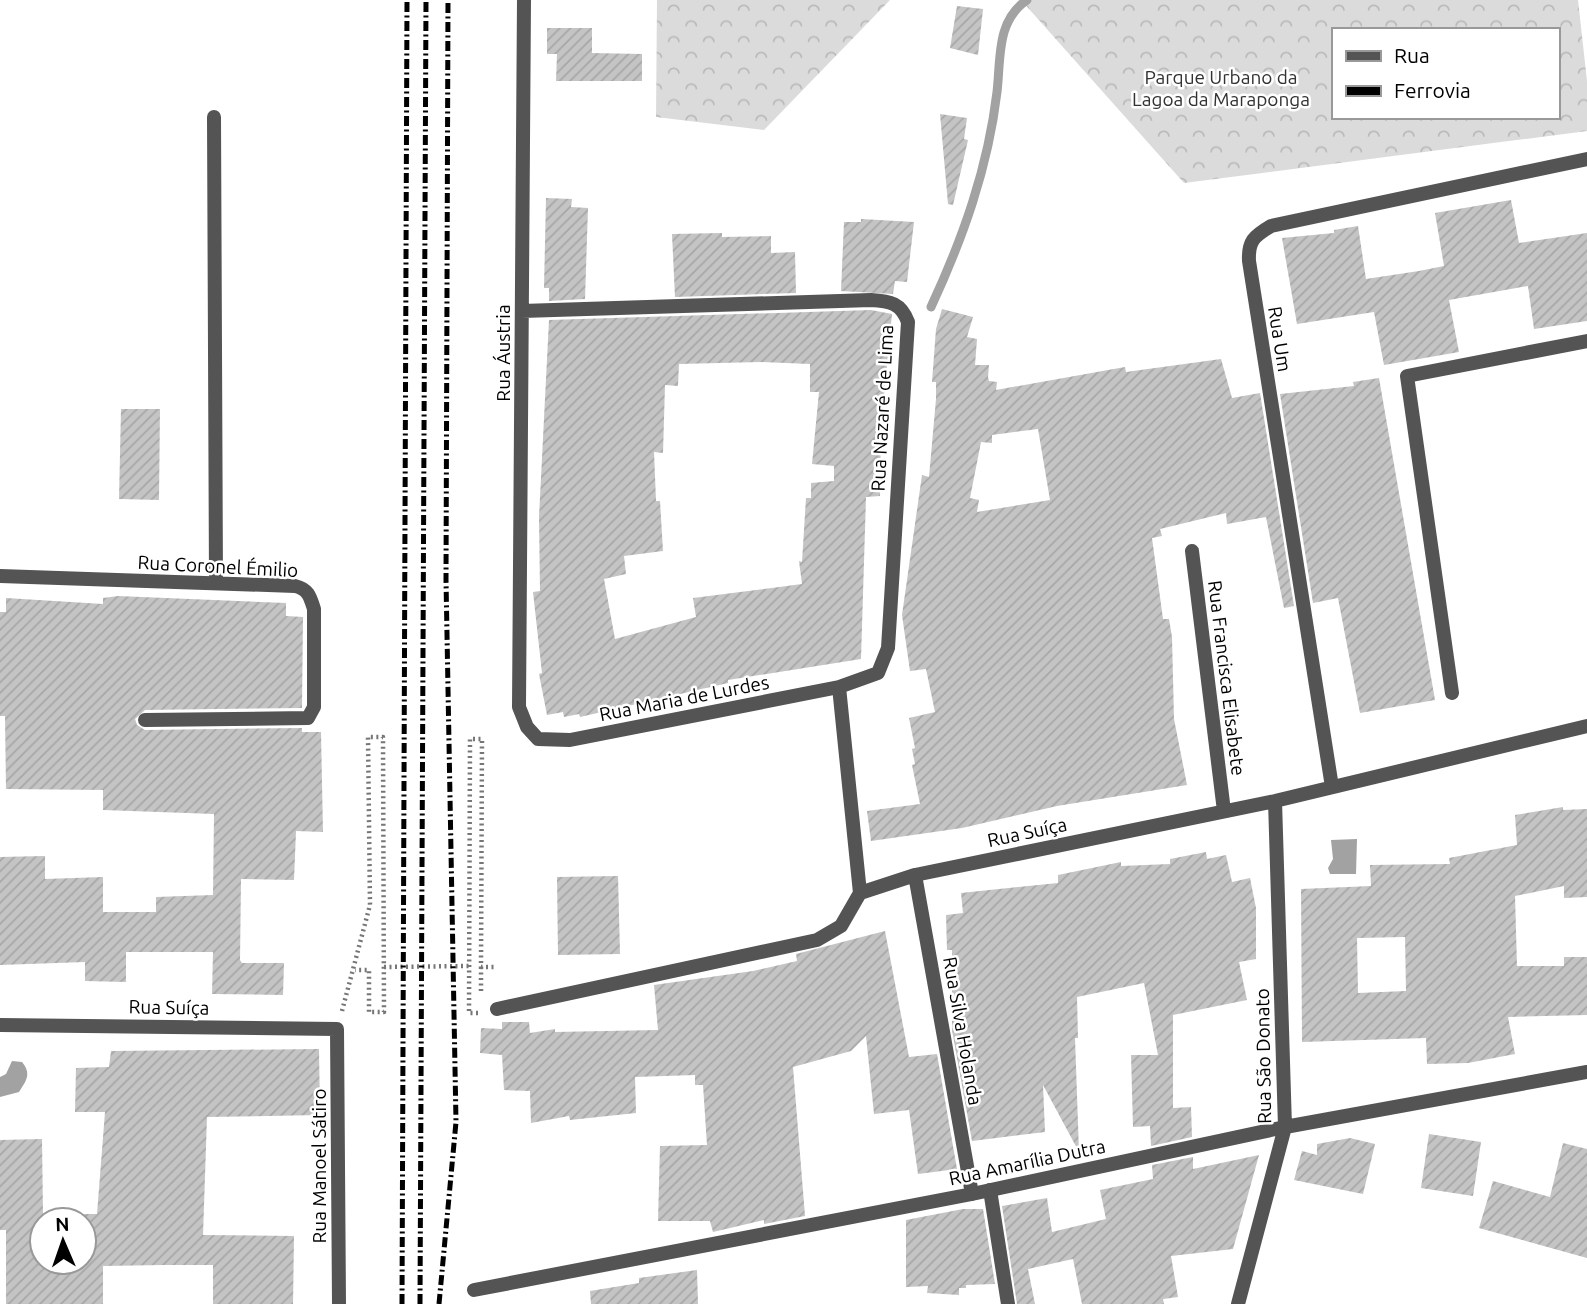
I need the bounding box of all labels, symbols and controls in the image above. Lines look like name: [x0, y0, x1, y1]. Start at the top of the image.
legend: [1332, 28, 1559, 119]
text: Rua: [1394, 43, 1430, 67]
park label: Parque Urbano da Lagoa da Maraponga: [1132, 66, 1310, 110]
text: Ferrovia: [1394, 78, 1471, 102]
street label: Rua Áustria: [492, 304, 514, 402]
street label: Rua Um: [1264, 305, 1296, 373]
street label: Rua Nazaré de Lima: [867, 324, 897, 492]
street label: Rua Coronel Émilio: [137, 551, 299, 581]
street label: Rua Francisca Elisabete: [1204, 579, 1250, 777]
street label: Rua Maria de Lurdes: [597, 671, 771, 725]
street label: Rua Suíça: [985, 813, 1069, 851]
street label: Rua Silva Holanda: [939, 955, 987, 1107]
street label: Rua São Donato: [1251, 988, 1275, 1124]
street label: Rua Suíça: [128, 995, 210, 1019]
street label: Rua Manoel Sátiro: [308, 1089, 330, 1243]
street label: Rua Amarília Dutra: [947, 1135, 1107, 1189]
north arrow: [28, 1206, 98, 1276]
text: N: [55, 1213, 70, 1235]

